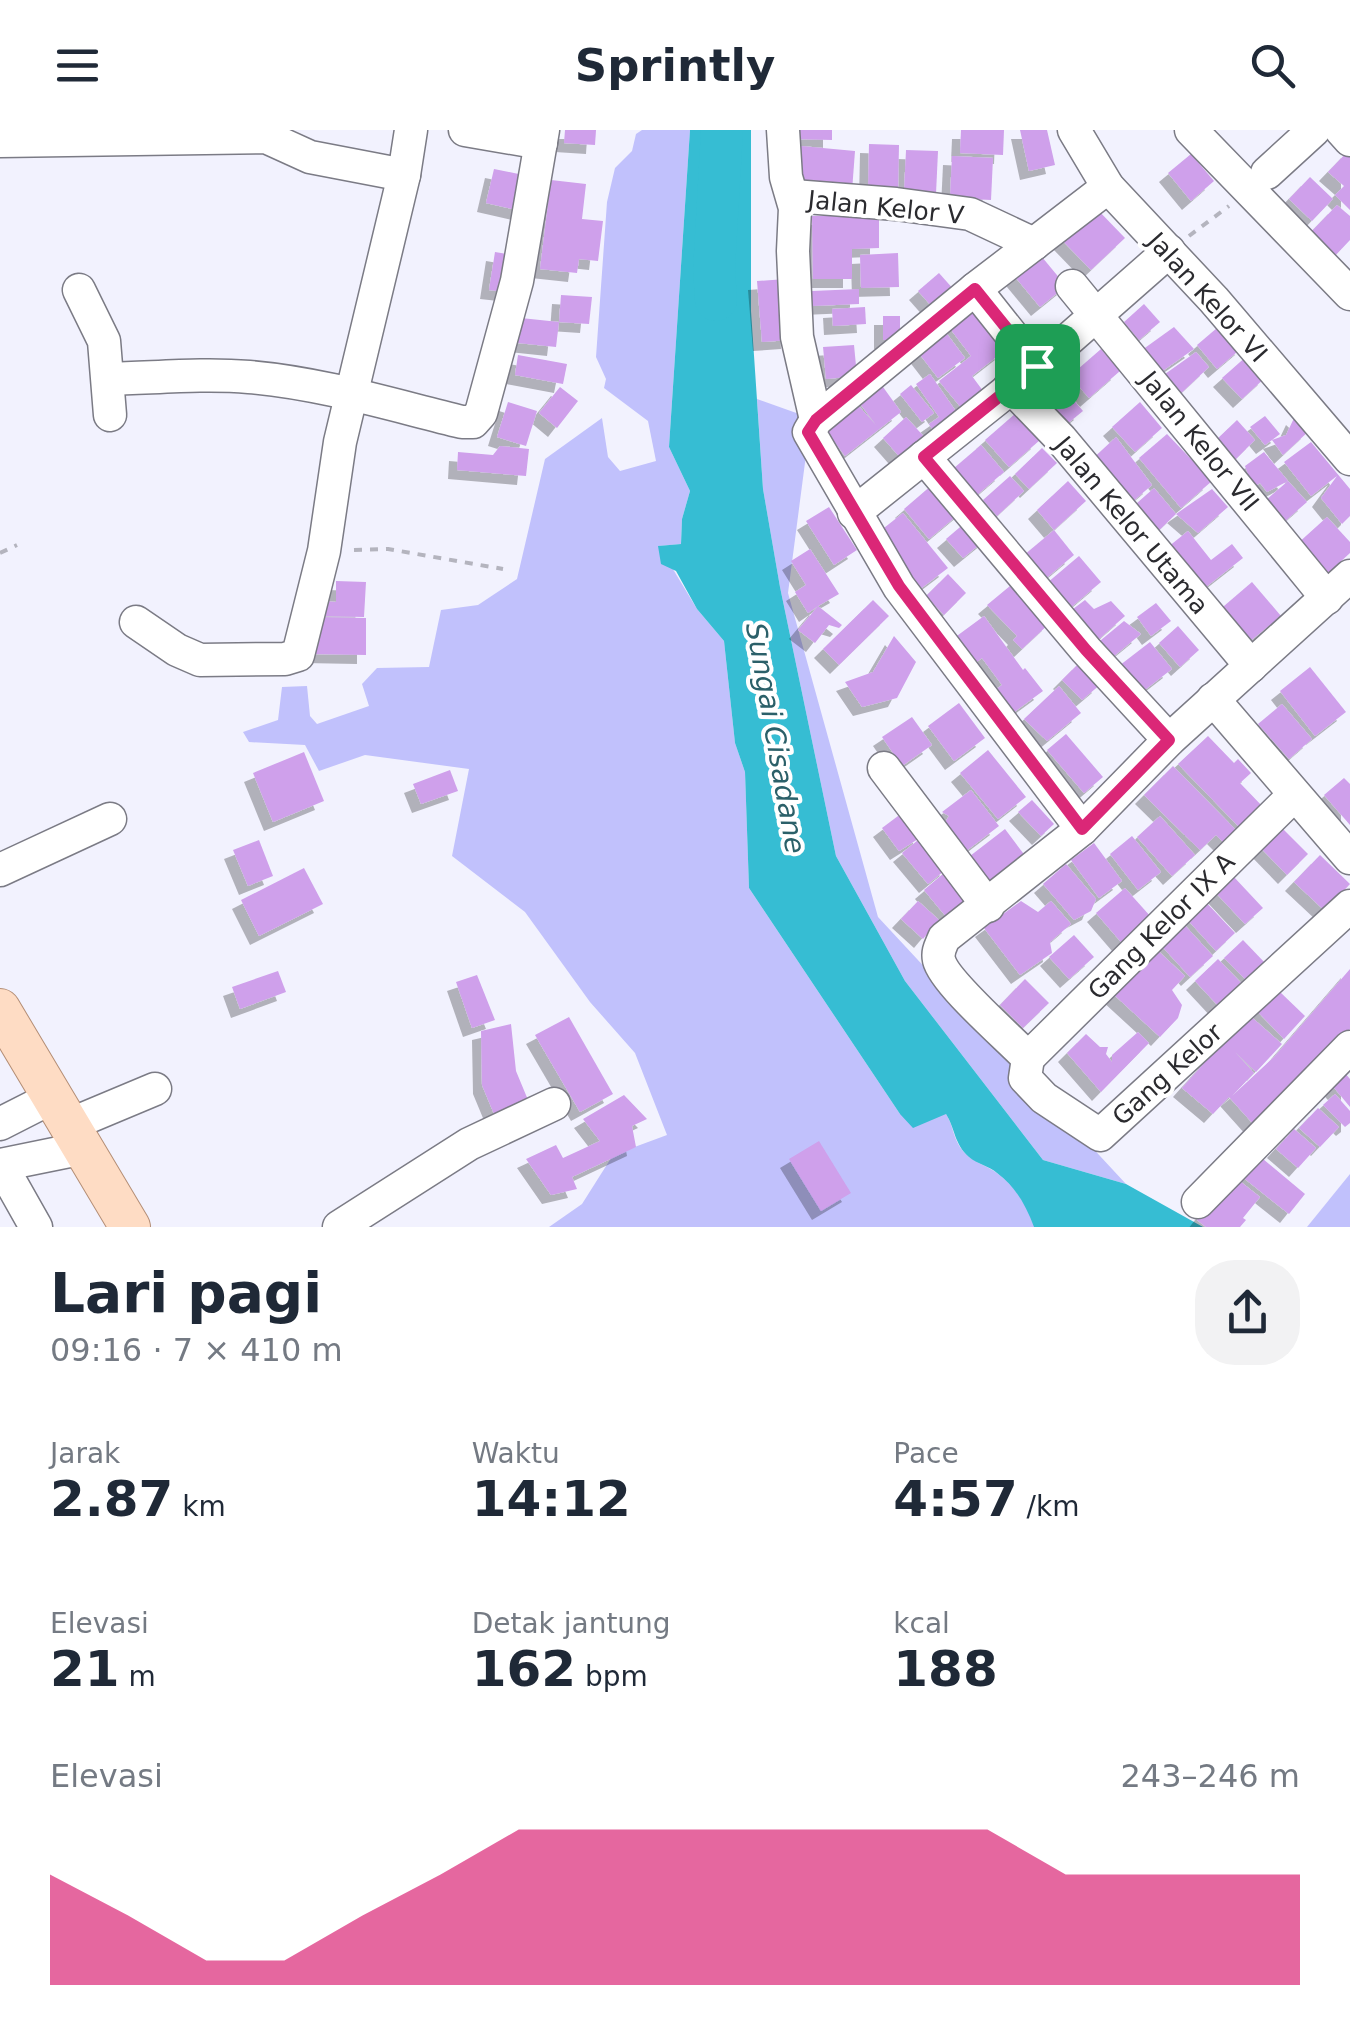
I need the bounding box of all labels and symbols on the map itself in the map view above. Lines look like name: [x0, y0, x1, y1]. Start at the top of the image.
street label: Jalan Kelor V: [804, 185, 965, 230]
street label: Jalan Kelor VI: [1141, 225, 1273, 368]
pin: [995, 324, 1080, 409]
street label: Jalan Kelor VII: [1133, 364, 1265, 517]
street label: Jalan Kelor Utama: [1048, 429, 1214, 620]
water label: Sungai Cisadane: [739, 620, 812, 856]
street label: Gang Kelor IX A: [1082, 847, 1241, 1006]
street label: Gang Kelor: [1107, 1017, 1229, 1131]

